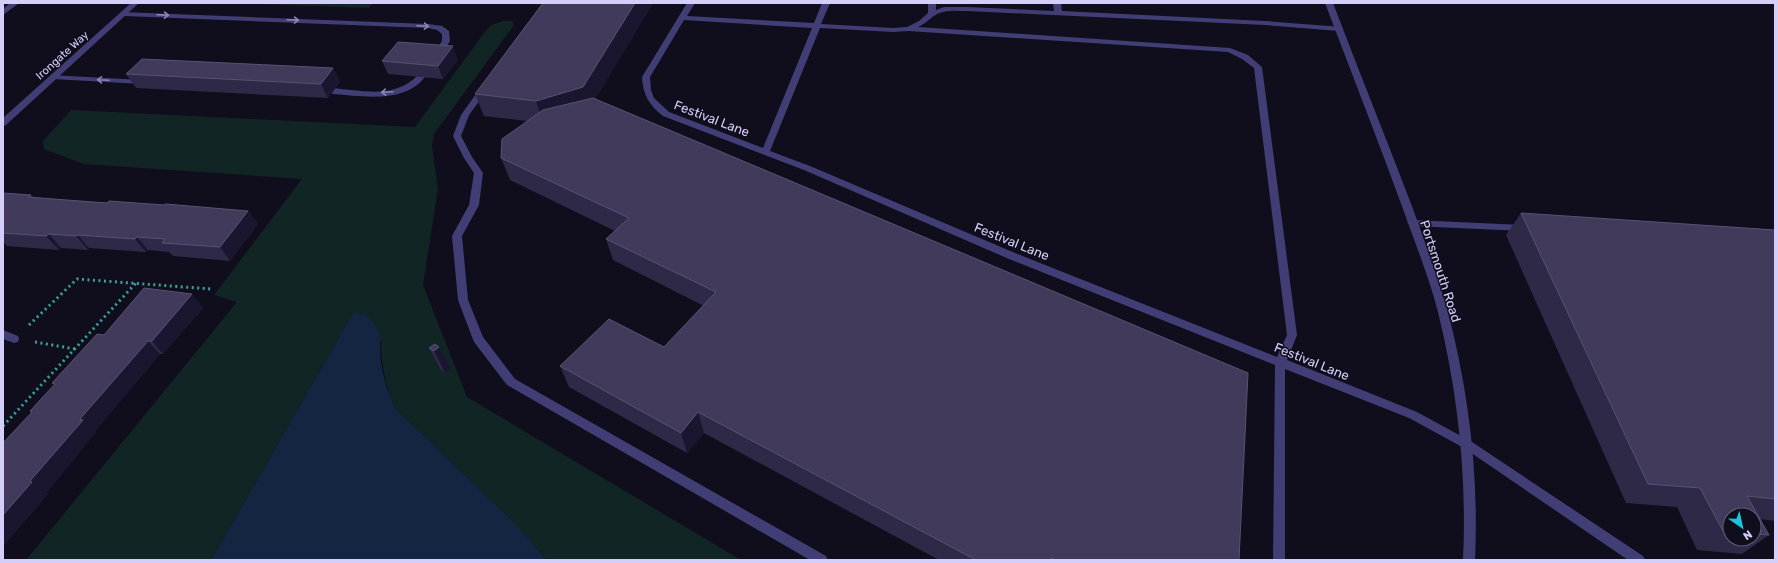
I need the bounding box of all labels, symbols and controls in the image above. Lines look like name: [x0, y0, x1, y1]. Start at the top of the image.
one-way arrow: [156, 11, 169, 19]
one-way arrow: [286, 17, 299, 24]
one-way arrow: [416, 22, 429, 29]
street label: Irongate Way: [33, 28, 91, 82]
one-way arrow: [97, 76, 110, 83]
one-way arrow: [381, 89, 394, 96]
street label: Festival Lane: [672, 97, 752, 140]
street label: Portsmouth Road: [1417, 218, 1464, 324]
street label: Festival Lane: [972, 220, 1052, 263]
street label: Festival Lane: [1272, 340, 1352, 383]
north arrow: [1722, 507, 1762, 547]
text: N: [1740, 527, 1754, 543]

